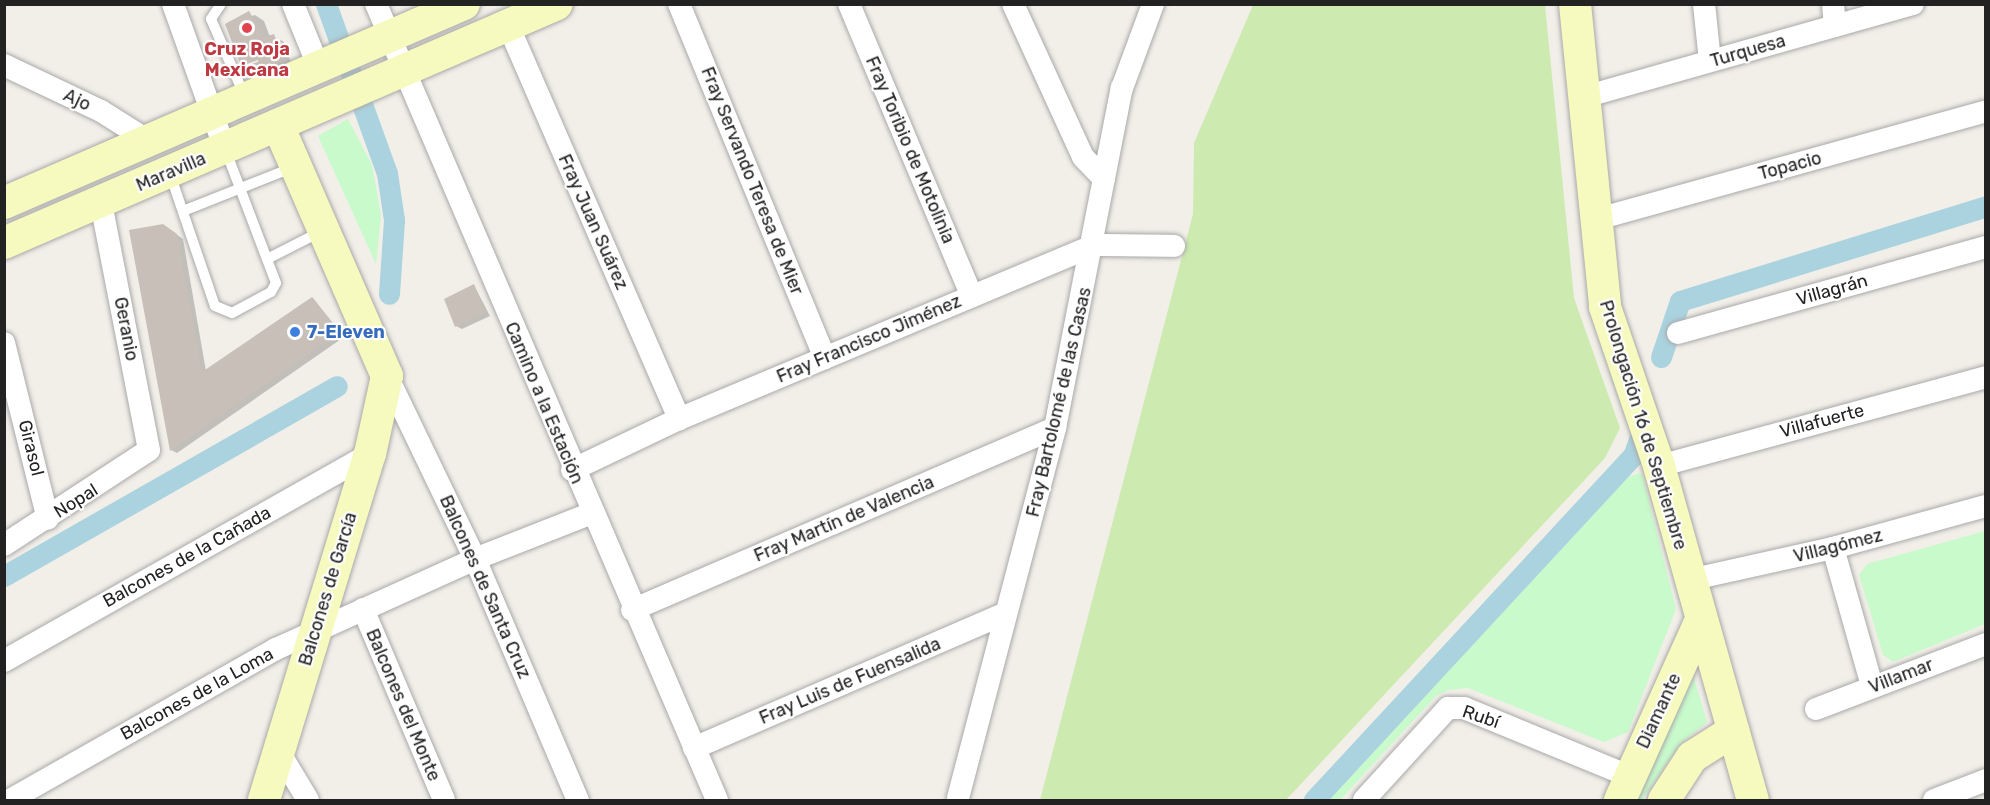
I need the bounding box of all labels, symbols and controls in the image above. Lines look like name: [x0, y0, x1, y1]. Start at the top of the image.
marker: Cruz Roja Mexicana: [238, 19, 256, 37]
street label: Turquesa: [1708, 30, 1788, 72]
place label: Cruz Roja Mexicana: [204, 39, 290, 82]
street label: Fray Toribio de Motolinia: [861, 53, 959, 247]
street label: Fray Servando Teresa de Mier: [696, 63, 808, 299]
street label: Ajo: [60, 84, 94, 116]
street label: Topacio: [1756, 147, 1824, 185]
street label: Maravilla: [133, 148, 209, 196]
street label: Fray Juan Suárez: [553, 151, 633, 293]
street label: Villagrán: [1794, 270, 1870, 310]
street label: Fray Bartolomé de las Casas: [1022, 285, 1096, 519]
street label: Fray Francisco Jiménez: [773, 290, 965, 388]
street label: Geranio: [109, 295, 143, 363]
street label: Prolongación 16 de Septiembre: [1595, 298, 1691, 552]
street label: Camino a la Estación: [500, 319, 588, 487]
place label: 7-Eleven: [307, 321, 385, 343]
marker: 7-Eleven: [288, 325, 302, 339]
street label: Villafuerte: [1777, 399, 1867, 443]
street label: Girasol: [14, 418, 48, 478]
street label: Fray Martín de Valencia: [750, 471, 938, 567]
street label: Nopal: [50, 479, 102, 523]
street label: Balcones de Santa Cruz: [435, 492, 535, 682]
street label: Balcones de la Cañada: [99, 502, 275, 612]
street label: Balcones de García: [294, 510, 362, 668]
street label: Villagómez: [1791, 525, 1885, 567]
street label: Balcones del Monte: [361, 626, 445, 784]
street label: Fray Luis de Fuensalida: [756, 633, 944, 729]
street label: Balcones de la Loma: [117, 643, 277, 745]
street label: Villamar: [1866, 654, 1936, 698]
street label: Diamante: [1632, 670, 1686, 752]
street label: Rubí: [1460, 701, 1502, 733]

